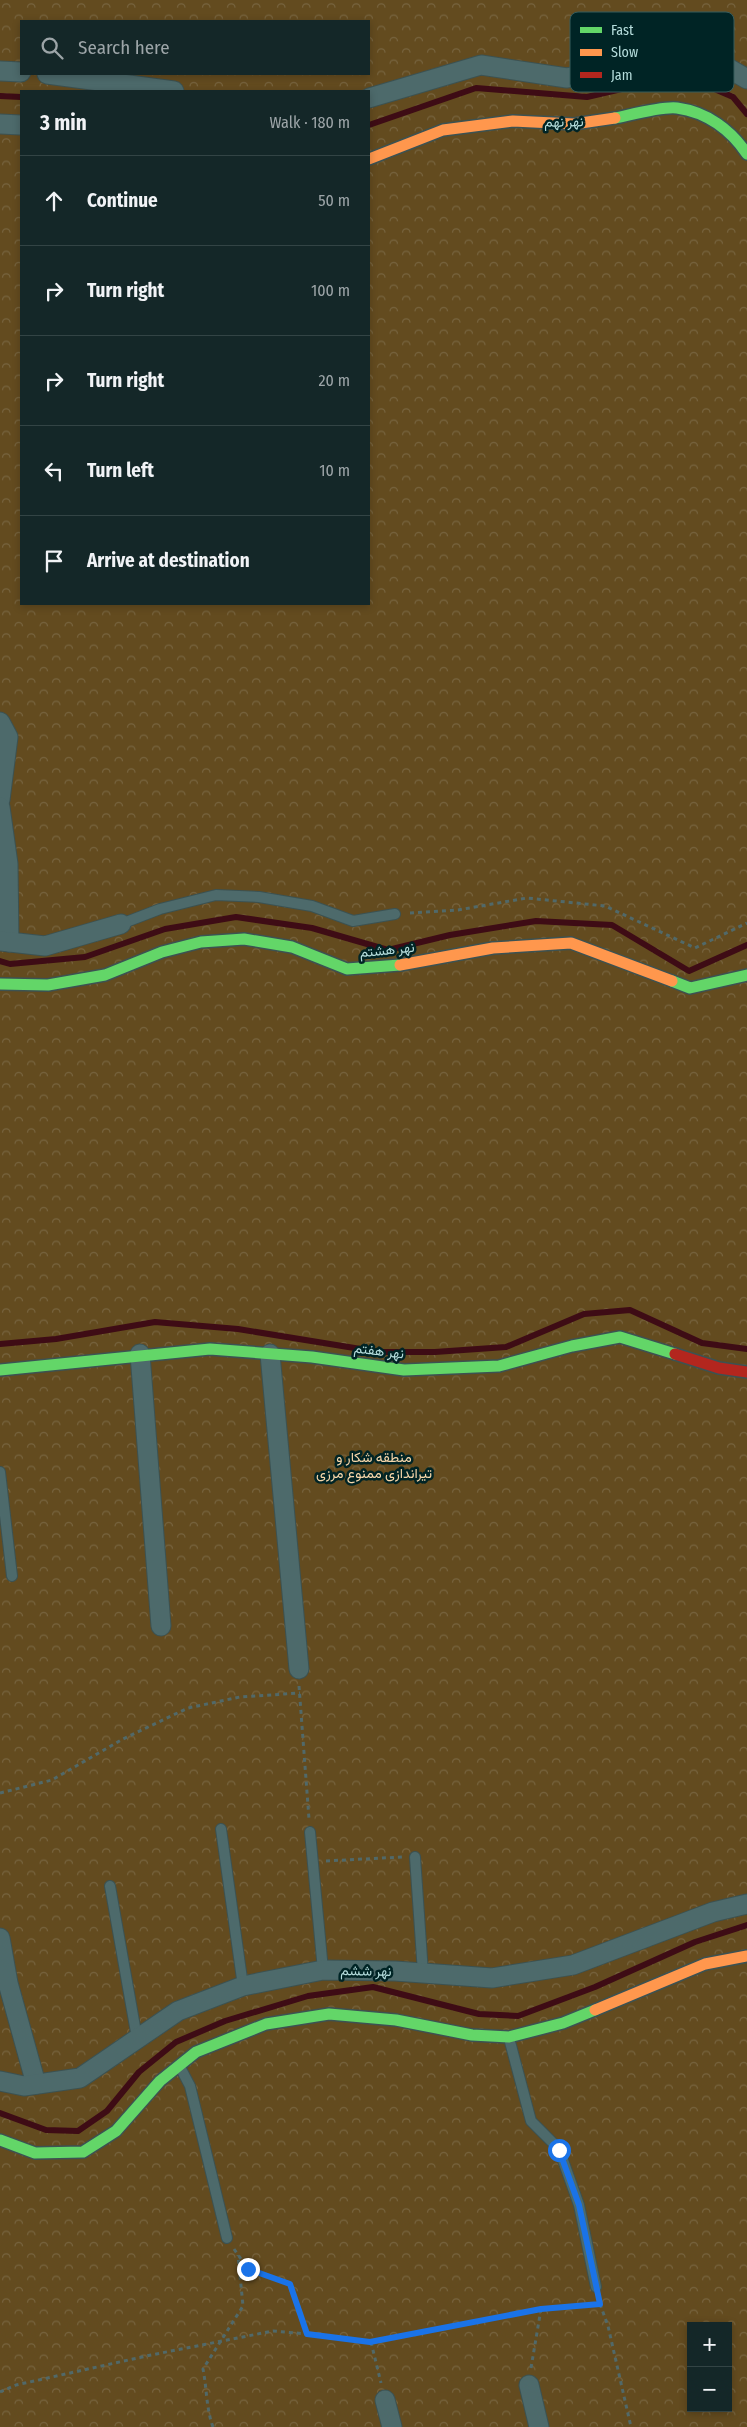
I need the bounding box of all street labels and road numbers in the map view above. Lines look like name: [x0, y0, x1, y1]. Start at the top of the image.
street label: نهر نهم: [544, 113, 584, 131]
street label: نهر هشتم: [359, 939, 415, 961]
street label: نهر هفتم: [353, 1340, 405, 1362]
street label: نهر ششم: [340, 1962, 392, 1980]

